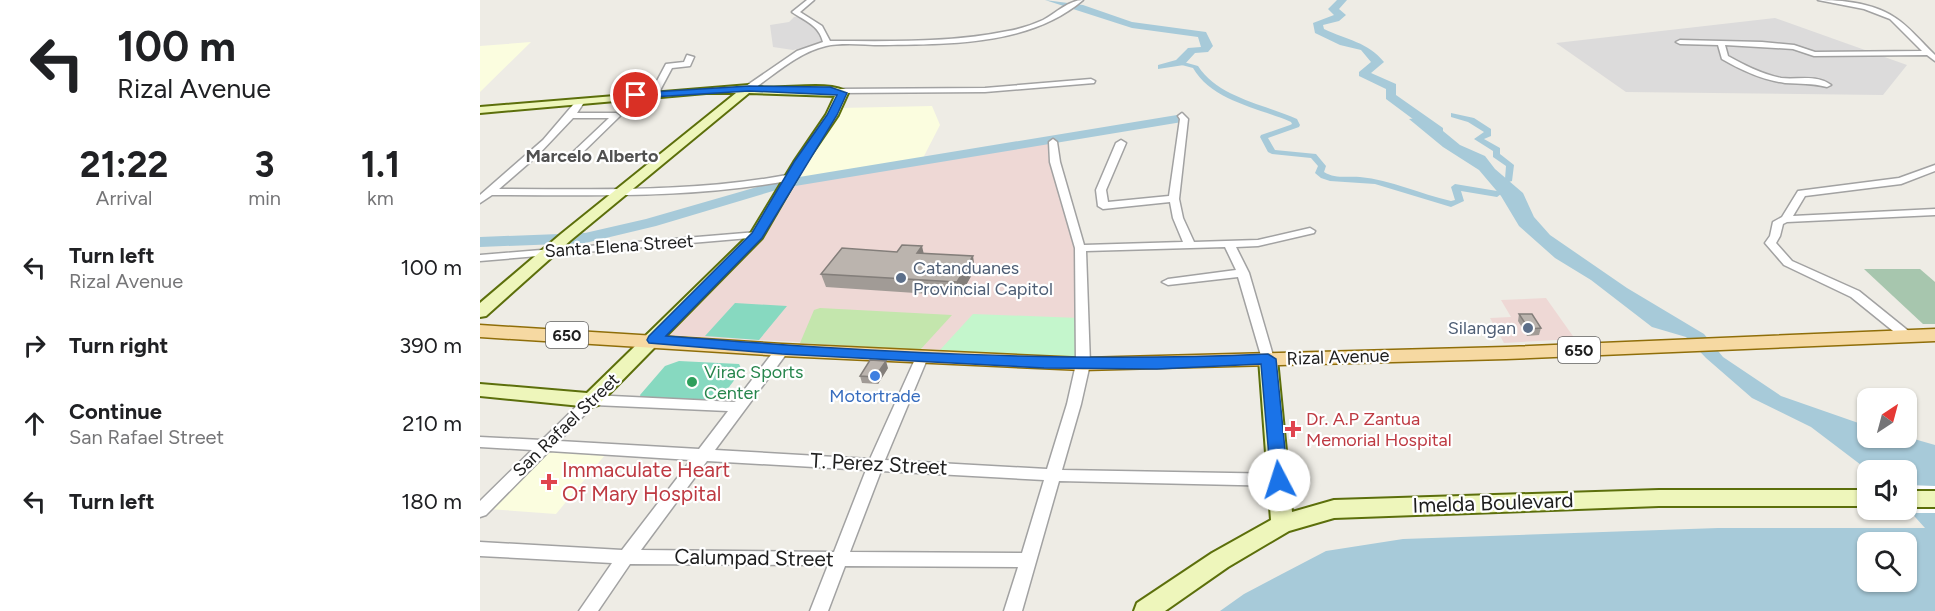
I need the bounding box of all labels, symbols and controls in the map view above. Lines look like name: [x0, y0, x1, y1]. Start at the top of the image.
text: 100 m: [117, 21, 236, 72]
icon: left: [18, 24, 96, 102]
pin: [610, 69, 661, 120]
text: Rizal Avenue: [117, 72, 271, 105]
icon: arrive: [619, 78, 652, 111]
text: 21:22: [80, 143, 168, 186]
text: 3: [255, 143, 275, 186]
text: 1.1: [361, 143, 400, 186]
district label: Marcelo Alberto: [525, 145, 659, 167]
text: Arrival: [96, 186, 152, 210]
text: min: [248, 186, 281, 210]
text: km: [367, 186, 394, 210]
street label: Santa Elena Street: [544, 230, 694, 262]
text: Turn left: [69, 242, 155, 269]
icon: left: [18, 251, 51, 284]
text: 100 m: [401, 254, 462, 281]
place label: Catanduanes Provincial Capitol: [913, 257, 1053, 300]
text: Rizal Avenue: [69, 269, 183, 293]
marker: Catanduanes Provincial Capitol: [894, 271, 908, 285]
place label: Silangan: [1448, 317, 1516, 339]
marker: Silangan: [1521, 321, 1535, 335]
road number: 650: [546, 322, 588, 348]
icon: right: [18, 329, 51, 362]
text: Turn right: [69, 332, 168, 359]
text: 390 m: [399, 332, 462, 359]
road number: 650: [1558, 337, 1600, 363]
street label: Rizal Avenue: [1286, 344, 1390, 370]
place label: Virac Sports Center: [704, 361, 804, 404]
street label: San Rafael Street: [508, 368, 624, 481]
marker: Motortrade: [868, 369, 882, 383]
marker: Virac Sports Center: [685, 375, 699, 389]
place label: Motortrade: [829, 385, 921, 407]
north arrow: [1857, 388, 1917, 448]
map controls: [1857, 388, 1917, 592]
text: Continue: [69, 398, 162, 425]
icon: ahead: [18, 407, 51, 440]
place label: Dr. A.P Zantua Memorial Hospital: [1306, 408, 1452, 451]
text: 210 m: [402, 410, 462, 437]
marker: Dr. A.P Zantua Memorial Hospital: [1284, 420, 1302, 438]
text: San Rafael Street: [69, 425, 224, 449]
street label: T. Perez Street: [810, 447, 948, 480]
position arrow: [1247, 448, 1311, 512]
place label: Immaculate Heart Of Mary Hospital: [562, 457, 730, 506]
button: sound: [1857, 460, 1917, 520]
marker: Immaculate Heart Of Mary Hospital: [540, 473, 558, 491]
icon: left: [18, 485, 51, 518]
street label: Imelda Boulevard: [1412, 487, 1574, 518]
text: Turn left: [69, 488, 155, 515]
text: 180 m: [401, 488, 462, 515]
button: search: [1857, 532, 1917, 592]
street label: Calumpad Street: [674, 544, 834, 571]

